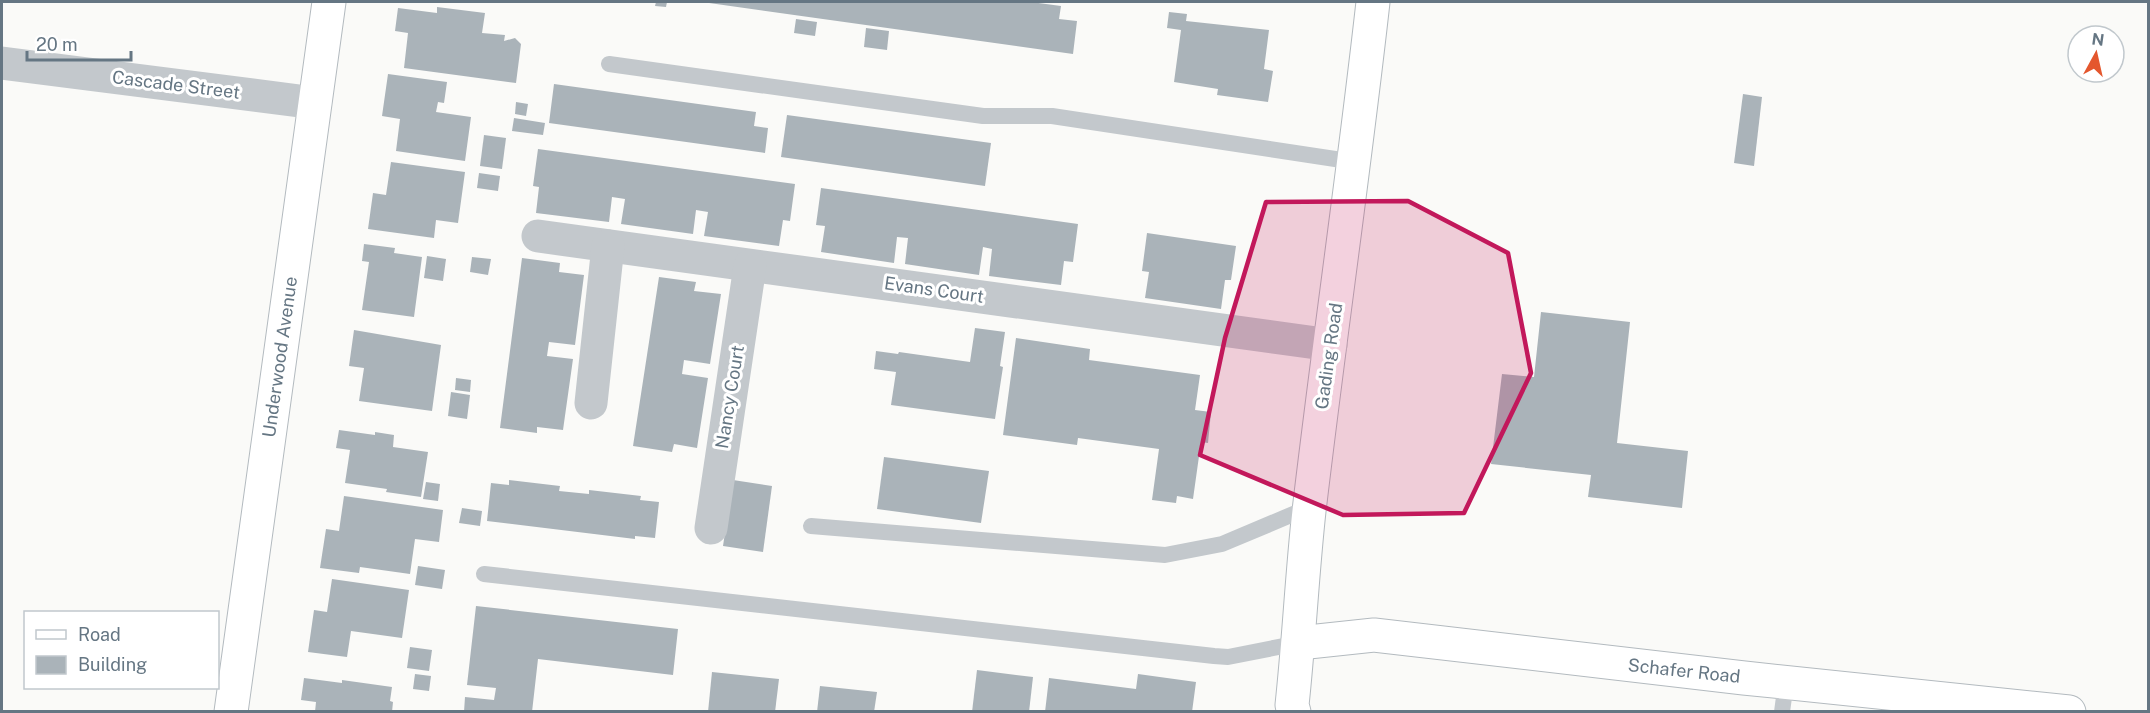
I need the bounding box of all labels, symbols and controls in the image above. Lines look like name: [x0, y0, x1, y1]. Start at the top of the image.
scale bar: [27, 24, 130, 62]
north arrow: [2066, 24, 2126, 84]
text: N: [2090, 29, 2106, 50]
text: 20 m: [36, 34, 78, 55]
street label: Cascade Street: [111, 66, 241, 103]
street label: Evans Court: [883, 272, 985, 307]
street label: Underwood Avenue: [258, 275, 301, 439]
street label: Gading Road: [1311, 301, 1346, 410]
street label: Nancy Court: [711, 344, 748, 450]
legend: [24, 611, 219, 689]
text: Road: [78, 624, 121, 645]
text: Building: [78, 654, 147, 675]
street label: Schafer Road: [1627, 654, 1741, 687]

